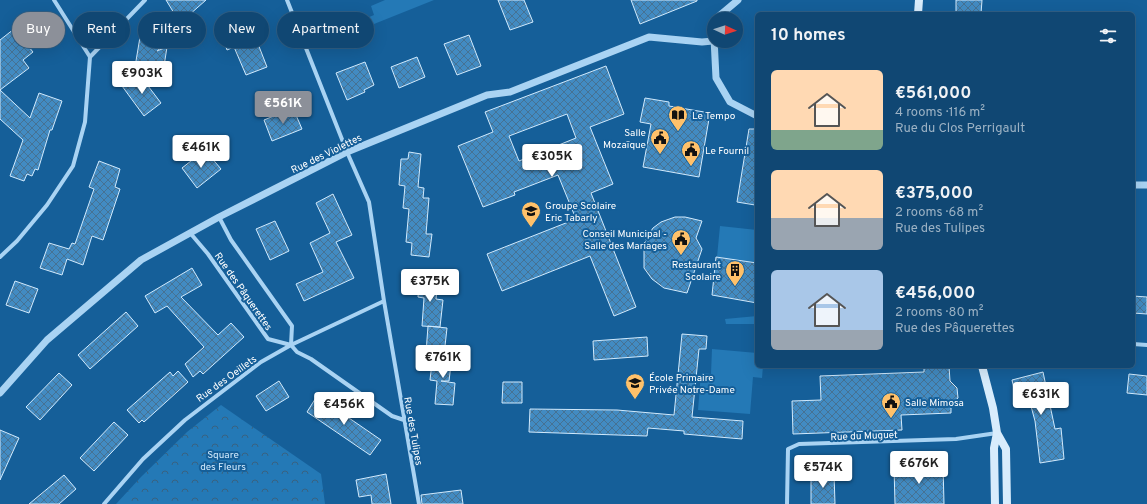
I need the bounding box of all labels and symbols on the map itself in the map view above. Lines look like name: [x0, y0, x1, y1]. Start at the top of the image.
north arrow: [707, 12, 743, 48]
pin: €903K: [114, 61, 170, 95]
pin: €561K: [255, 91, 311, 125]
library icon: Le Tempo: [667, 104, 689, 132]
place label: Le Tempo: [692, 110, 736, 123]
place label: Salle Mozaïque: [603, 127, 646, 152]
public building icon: Salle Mozaïque: [649, 127, 671, 155]
street label: Rue des Violettes: [289, 131, 364, 177]
pin: €461K: [173, 135, 229, 169]
public building icon: Le Fournil: [680, 139, 702, 167]
pin: €305K: [524, 144, 580, 178]
place label: Le Fournil: [705, 145, 749, 158]
school or university icon: Groupe Scolaire Eric Tabarly: [520, 200, 542, 228]
place label: Groupe Scolaire Eric Tabarly: [545, 200, 616, 225]
place label: Conseil Municipal - Salle des Mariages: [582, 228, 667, 253]
public building icon: Conseil Municipal - Salle des Mariages: [670, 228, 692, 256]
street label: Rue des Pâquerettes: [211, 250, 275, 334]
place label: Restaurant Scolaire: [672, 259, 721, 284]
building icon: Restaurant Scolaire: [724, 259, 746, 287]
pin: €375K: [402, 269, 458, 303]
pin: €761K: [415, 345, 471, 379]
street label: Rue des Oeillets: [194, 353, 260, 406]
school or university icon: École Primaire Privée Notre-Dame: [624, 372, 646, 400]
place label: École Primaire Privée Notre-Dame: [649, 372, 735, 397]
pin: €631K: [1013, 382, 1069, 416]
public building icon: Salle Mimosa: [880, 391, 902, 419]
pin: €456K: [316, 392, 372, 426]
street label: Rue des Tulipes: [400, 396, 425, 467]
place label: Salle Mimosa: [905, 397, 964, 410]
street label: Rue du Muguet: [830, 429, 898, 444]
park label: Square des Fleurs: [200, 449, 246, 474]
pin: €676K: [891, 451, 947, 485]
pin: €574K: [795, 455, 851, 489]

